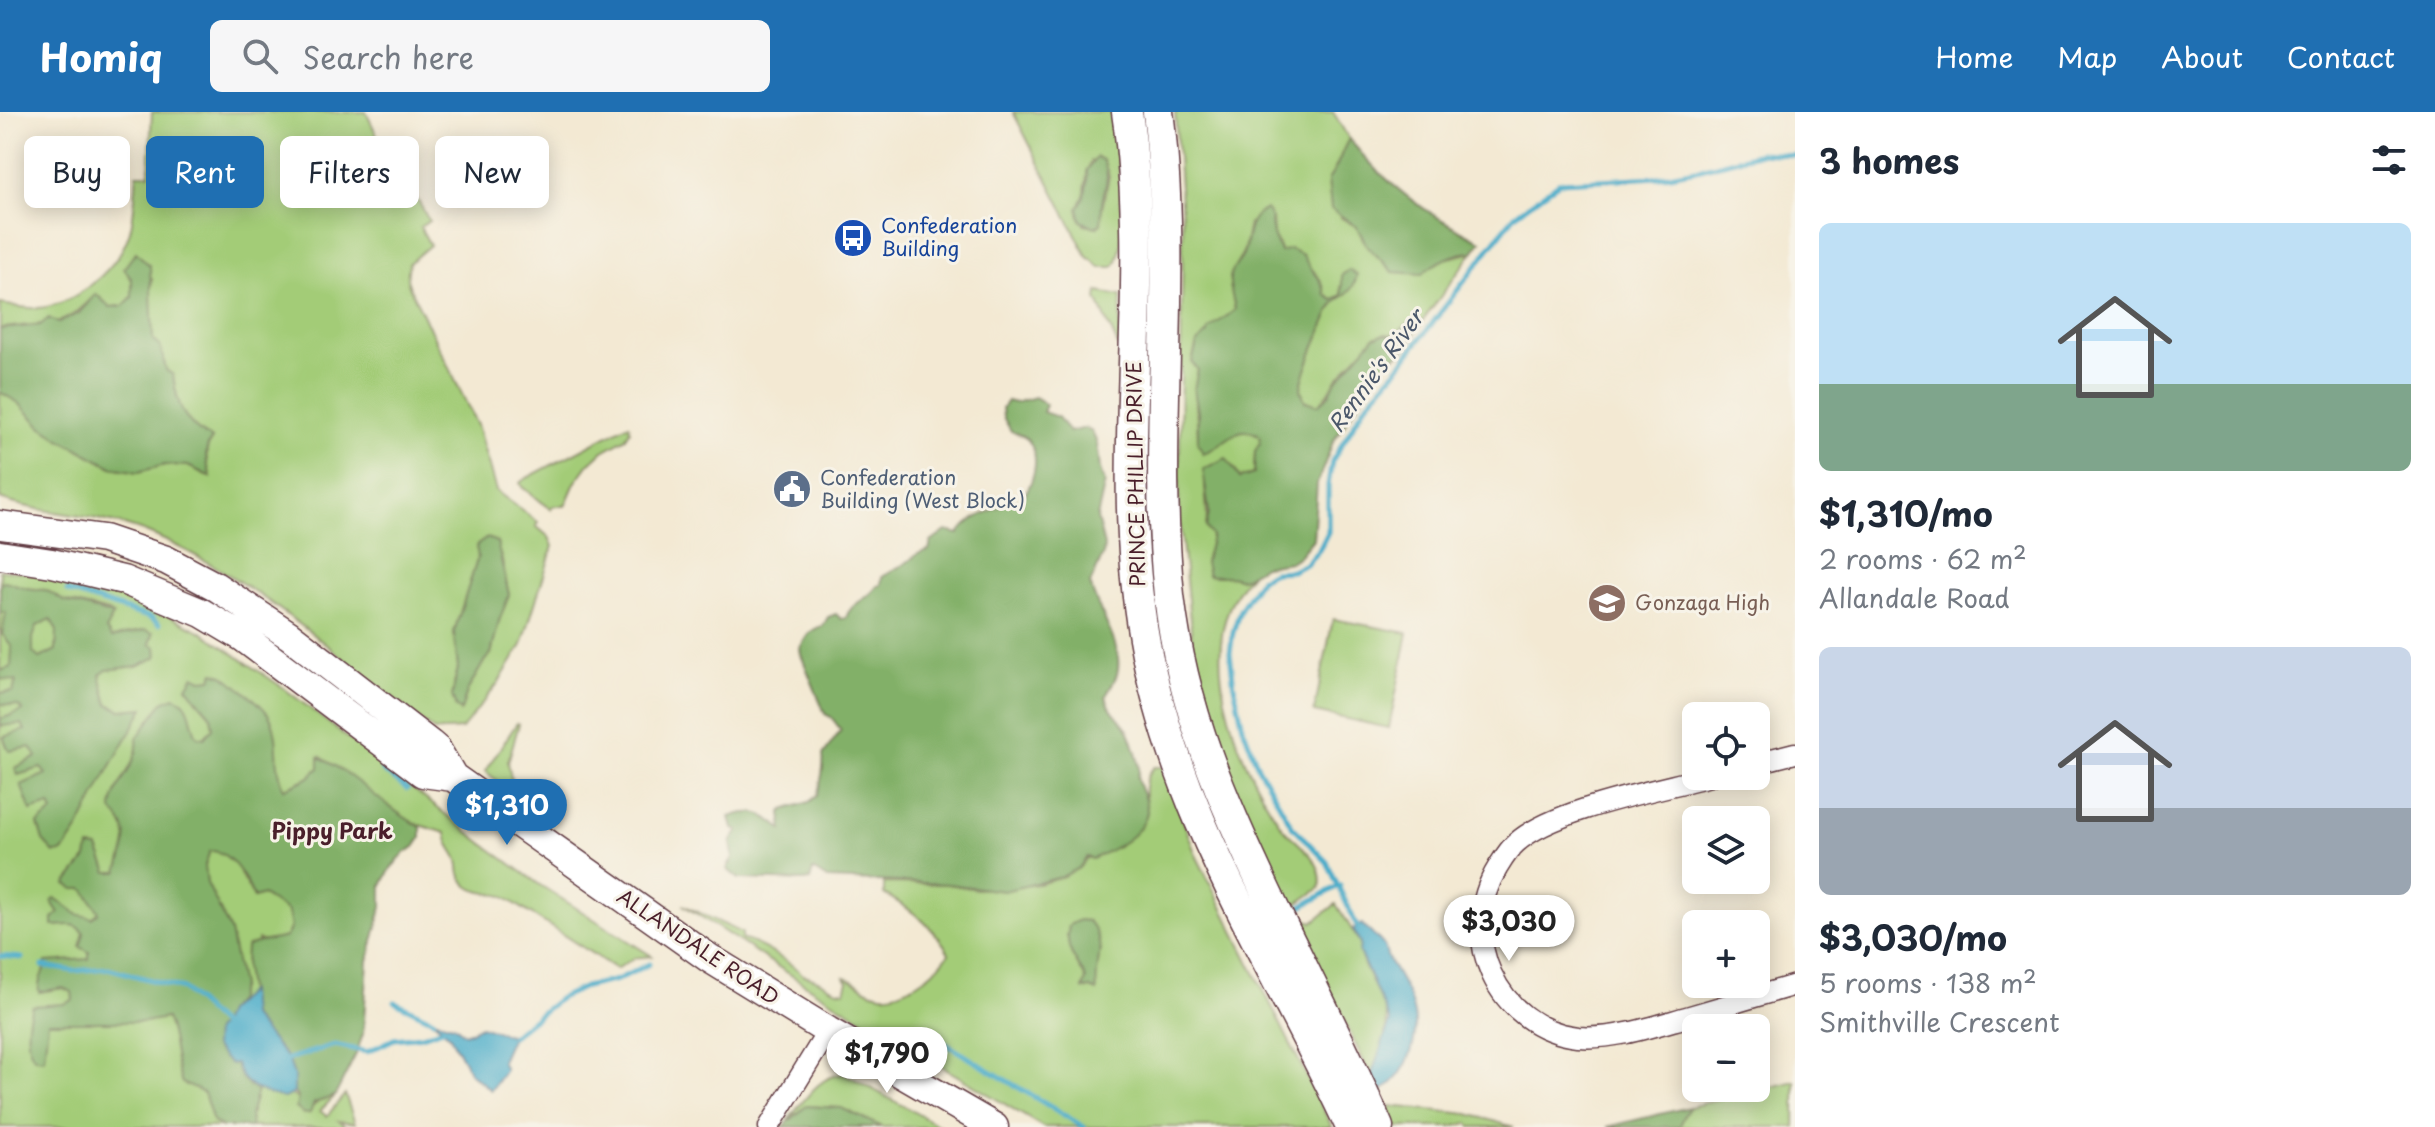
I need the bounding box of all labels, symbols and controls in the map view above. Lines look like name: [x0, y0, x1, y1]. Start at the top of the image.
search box: [210, 20, 770, 92]
text: Homiq: [40, 28, 162, 85]
icon: search: [238, 34, 282, 78]
text: Search here: [302, 34, 474, 79]
text: Home: [1935, 35, 2013, 78]
text: Map: [2057, 35, 2117, 78]
text: About: [2161, 35, 2243, 78]
text: Contact: [2287, 35, 2395, 78]
text: 3 homes: [1819, 134, 1959, 186]
chip: Buy: [24, 136, 130, 208]
chip: Rent: [146, 136, 264, 208]
chip: Filters: [280, 136, 419, 208]
chip: New: [435, 136, 549, 208]
icon: filters: [2367, 138, 2411, 182]
place label: Confederation Building: [881, 210, 1017, 263]
bus stop icon: Confederation Building: [832, 217, 874, 259]
icon: home: [2043, 275, 2187, 419]
water label: Rennie's River: [1319, 299, 1432, 438]
street label: PRINCE PHILLIP DRIVE: [1118, 361, 1152, 587]
place label: Confederation Building (West Block): [820, 462, 1025, 515]
public building icon: Confederation Building (West Block): [771, 468, 813, 510]
text: $1,310/mo: [1819, 487, 1993, 539]
text: 2 rooms · 62 m²: [1819, 539, 2027, 578]
text: Allandale Road: [1819, 578, 2010, 617]
school or university icon: Gonzaga High: [1586, 582, 1628, 624]
place label: Gonzaga High: [1635, 587, 1770, 617]
icon: home: [2043, 699, 2187, 843]
map controls: [1682, 702, 1770, 1102]
button: locate: [1682, 702, 1770, 790]
pin: $1,310: [442, 779, 572, 847]
text: $1,310: [465, 785, 549, 824]
button: layers: [1682, 806, 1770, 894]
district label: Pippy Park: [271, 813, 393, 846]
street label: ALLANDALE ROAD: [612, 881, 785, 1012]
pin: $3,030: [1444, 895, 1574, 963]
text: $3,030: [1462, 901, 1556, 940]
button: +: [1682, 910, 1770, 998]
text: $3,030/mo: [1819, 911, 2007, 963]
text: 5 rooms · 138 m²: [1819, 963, 2037, 1002]
text: Smithville Crescent: [1819, 1002, 2060, 1041]
button: −: [1682, 1014, 1770, 1102]
pin: $1,790: [822, 1027, 952, 1095]
text: $1,790: [845, 1033, 930, 1072]

